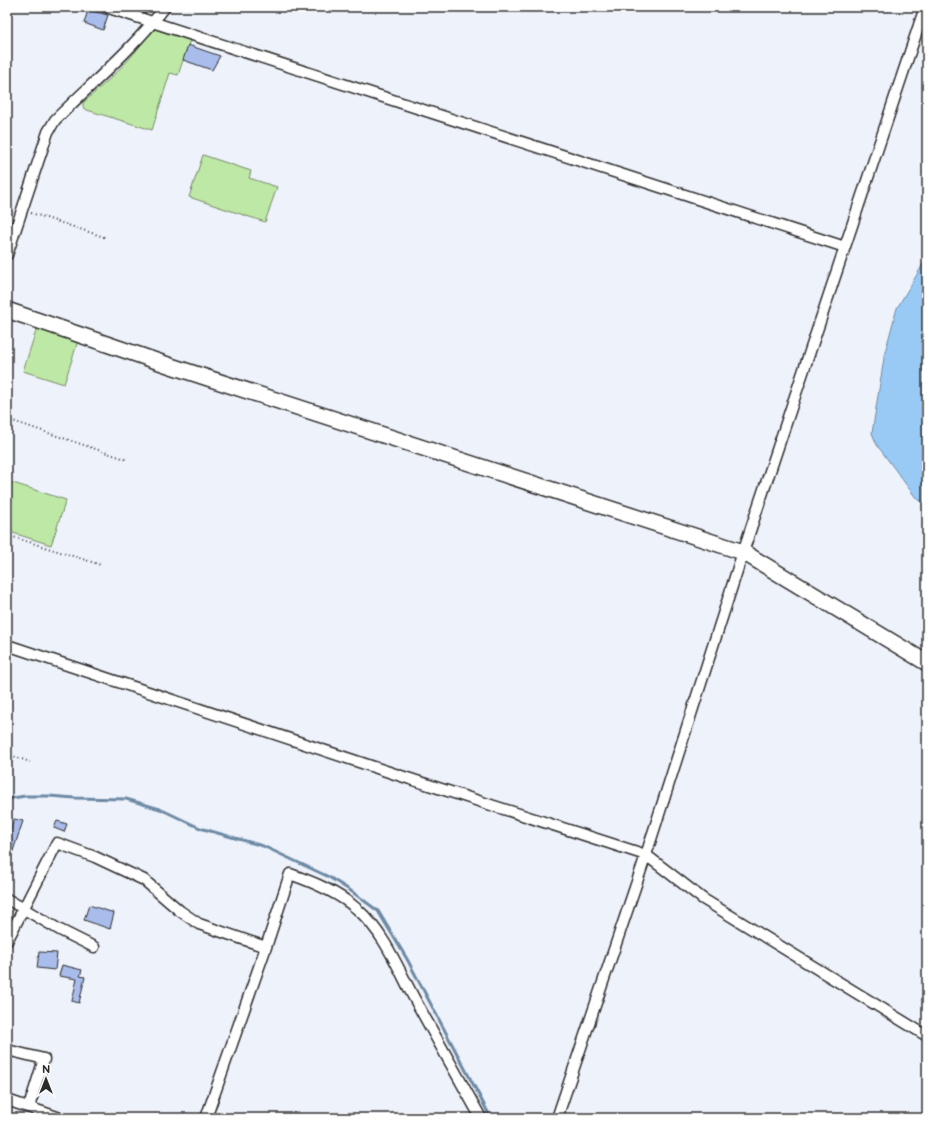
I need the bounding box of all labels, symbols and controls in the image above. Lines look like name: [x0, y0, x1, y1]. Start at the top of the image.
north arrow: [26, 1059, 66, 1099]
text: N: [42, 1063, 50, 1076]

